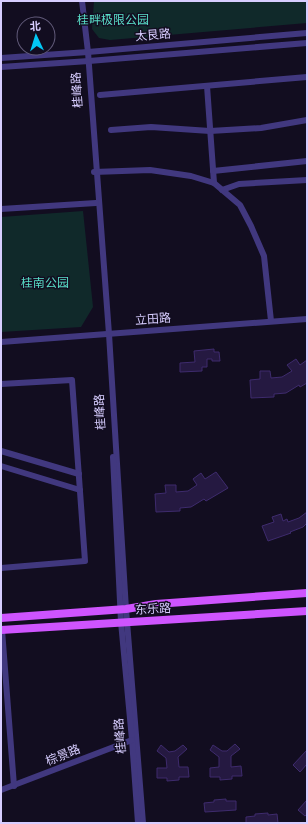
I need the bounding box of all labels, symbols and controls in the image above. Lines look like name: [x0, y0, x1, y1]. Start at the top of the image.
park label: 桂畔极限公园: [77, 13, 149, 27]
north arrow: [16, 16, 56, 56]
text: 北: [29, 20, 41, 33]
street label: 太艮路: [134, 26, 172, 44]
street label: 桂峰路: [69, 72, 85, 108]
park label: 桂南公园: [21, 276, 69, 290]
street label: 立田路: [135, 311, 171, 327]
street label: 桂峰路: [92, 394, 108, 430]
street label: 东乐路: [135, 601, 171, 617]
street label: 桂峰路: [111, 717, 129, 755]
street label: 棕景路: [44, 742, 82, 768]

